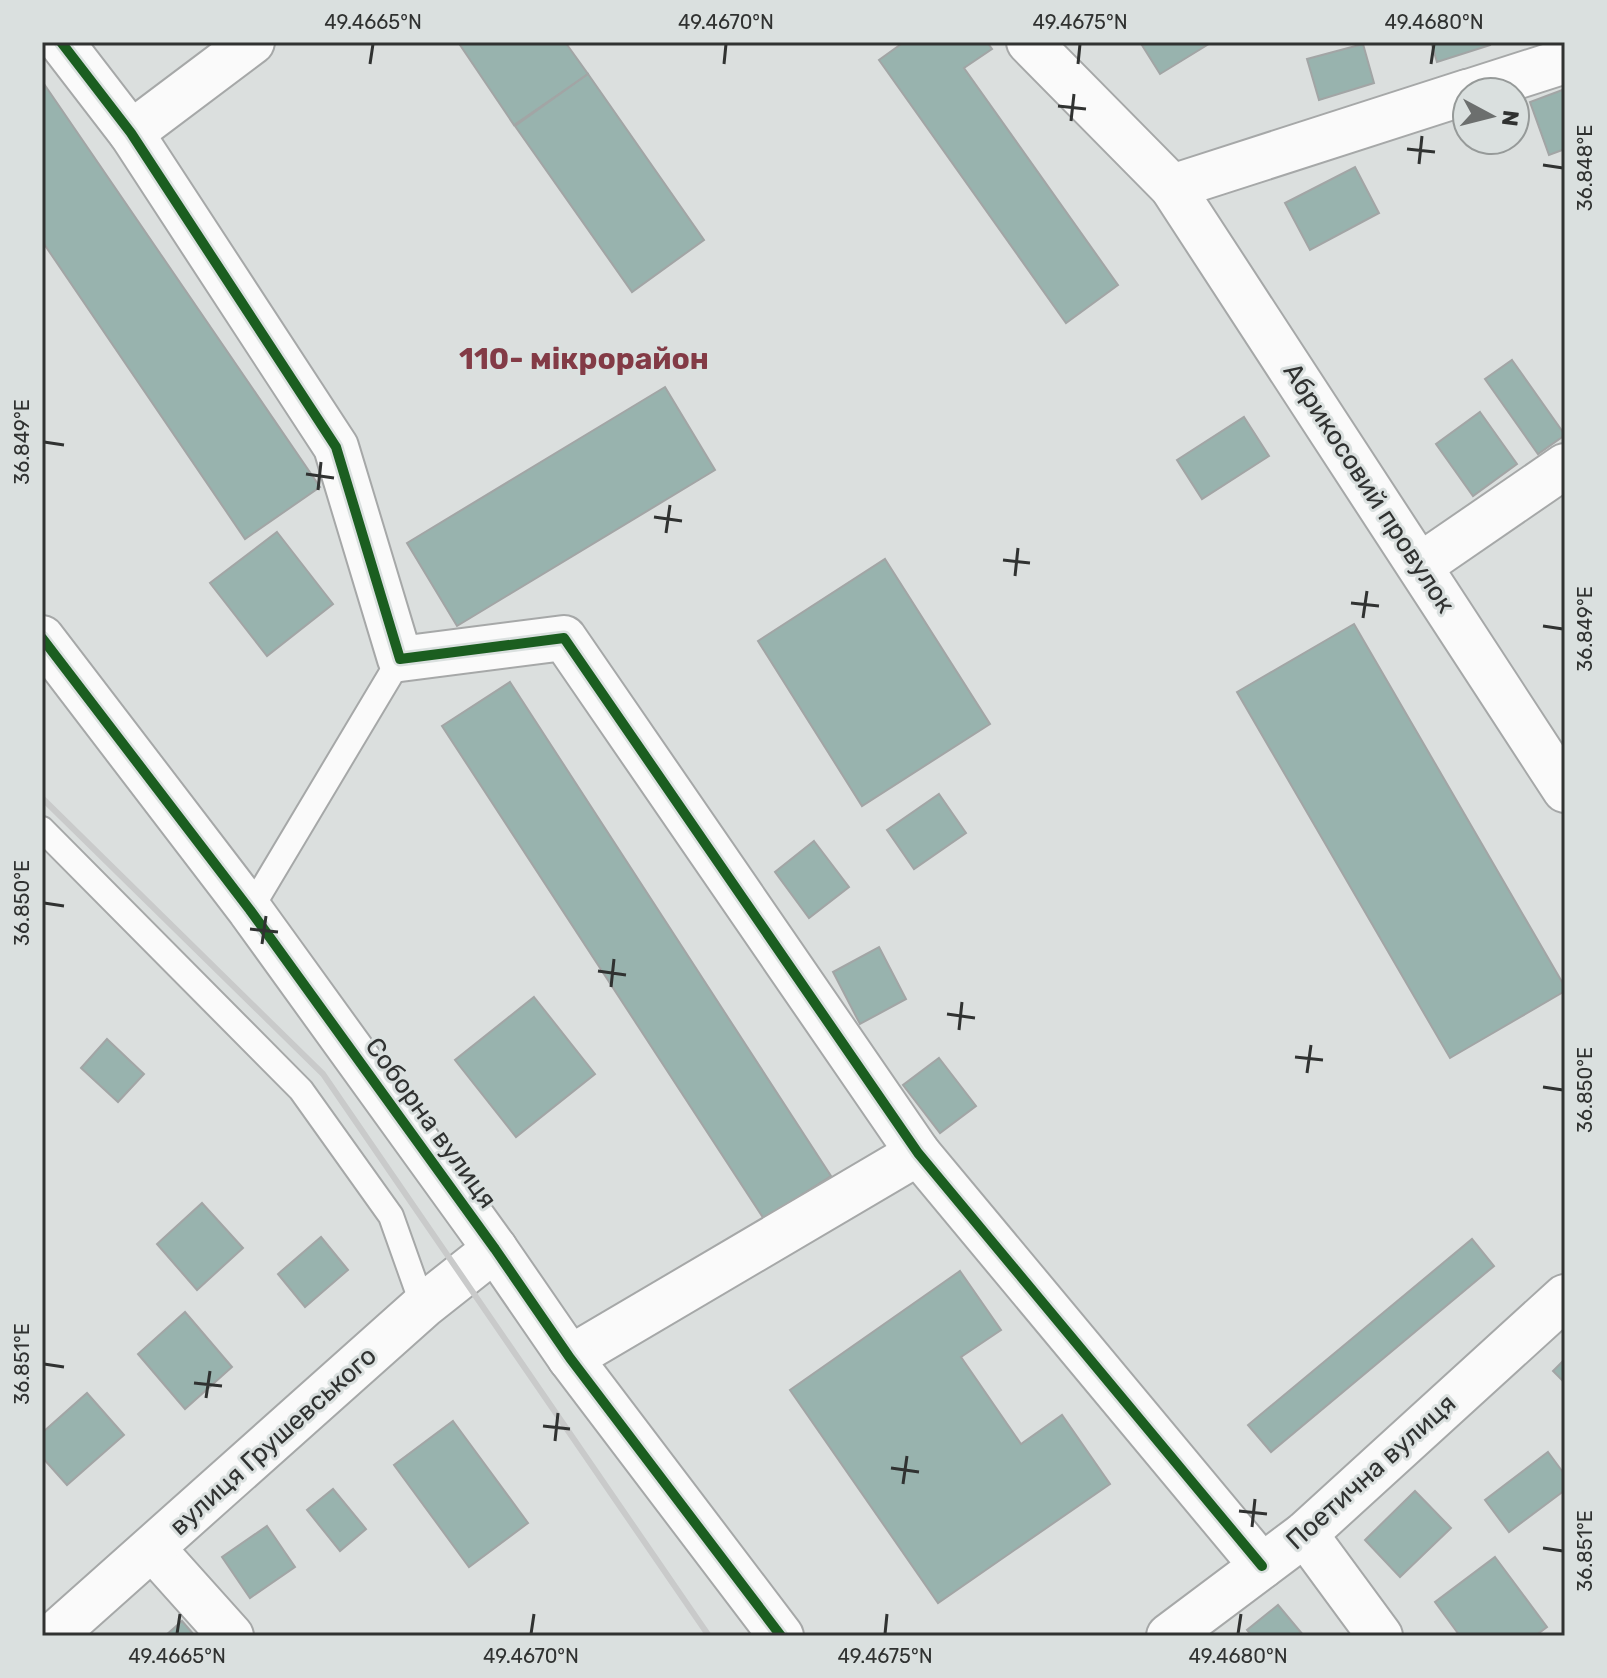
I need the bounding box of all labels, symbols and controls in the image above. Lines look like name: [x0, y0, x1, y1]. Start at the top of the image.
text: 49.4665°N: [324, 10, 422, 34]
text: 49.4670°N: [678, 10, 774, 34]
text: 49.4675°N: [1032, 10, 1128, 34]
text: 49.4680°N: [1384, 10, 1484, 34]
north arrow: [1451, 76, 1531, 156]
text: N: [1496, 109, 1525, 128]
text: 36.848°E: [1573, 125, 1597, 211]
district label: 110- мікрорайон: [459, 341, 709, 377]
street label: Абрикосовий провулок: [1277, 357, 1461, 619]
text: 36.849°E: [10, 399, 34, 485]
text: 36.849°E: [1573, 586, 1597, 672]
text: 36.850°E: [10, 860, 34, 946]
street label: Соборна вулиця: [359, 1032, 503, 1214]
text: 36.850°E: [1573, 1047, 1597, 1133]
text: 36.851°E: [10, 1323, 34, 1405]
street label: вулиця Грушевського: [163, 1340, 383, 1542]
street label: Поетична вулиця: [1280, 1388, 1462, 1556]
text: 36.851°E: [1573, 1510, 1597, 1592]
text: 49.4665°N: [128, 1644, 226, 1668]
text: 49.4670°N: [483, 1644, 579, 1668]
text: 49.4675°N: [837, 1644, 933, 1668]
text: 49.4680°N: [1188, 1644, 1288, 1668]

